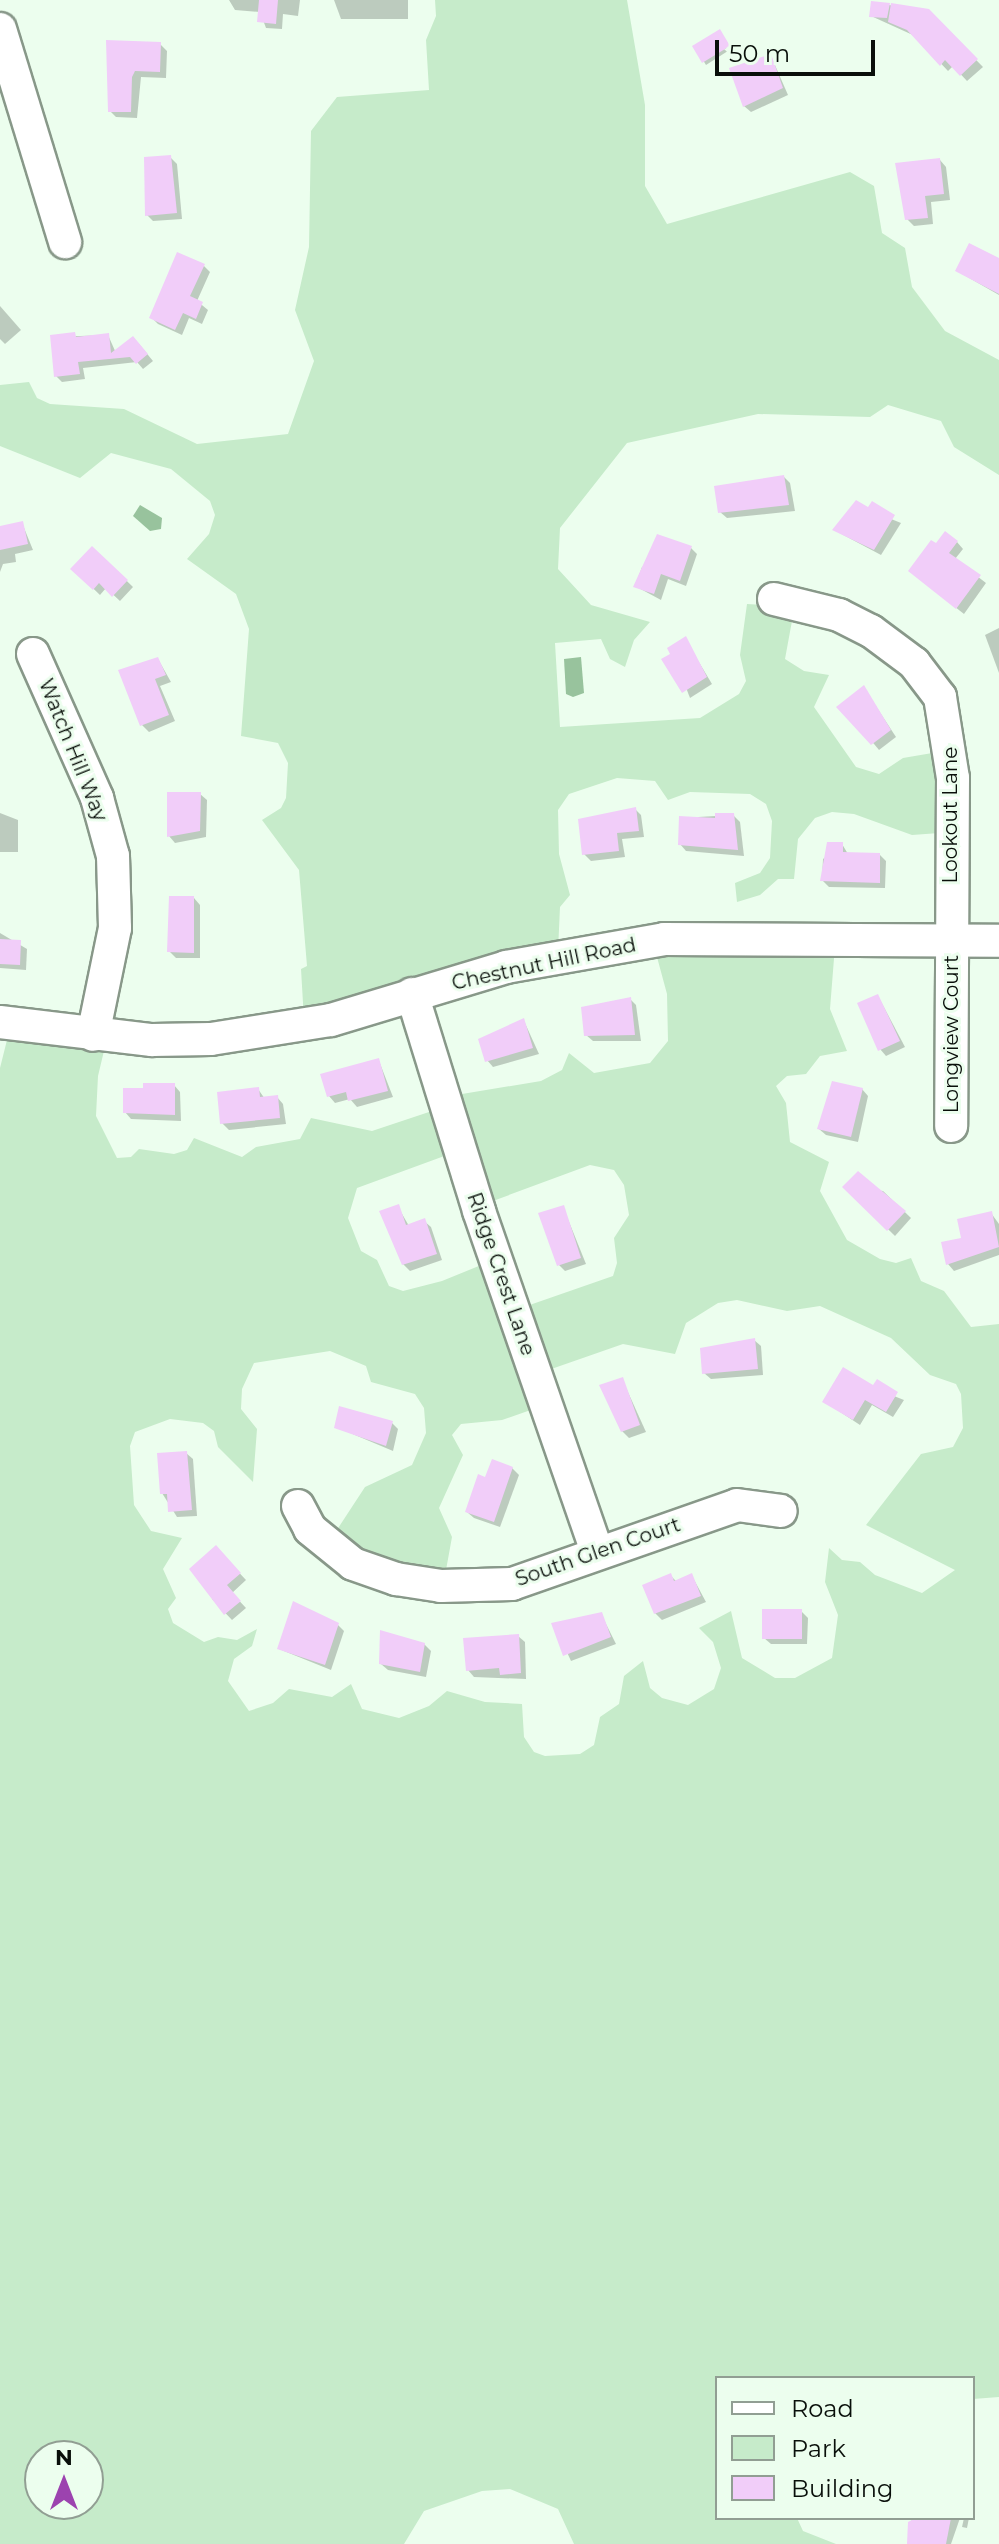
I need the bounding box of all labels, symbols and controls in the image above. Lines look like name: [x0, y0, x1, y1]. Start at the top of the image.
scale bar: [719, 24, 879, 74]
text: 50 m: [729, 39, 790, 68]
street label: Watch Hill Way: [33, 675, 113, 825]
street label: Lookout Lane: [938, 747, 962, 883]
street label: Chestnut Hill Road: [450, 933, 638, 995]
street label: Longview Court: [939, 955, 963, 1113]
street label: Ridge Crest Lane: [462, 1189, 540, 1359]
street label: South Glen Court: [512, 1512, 684, 1592]
legend: [715, 2376, 975, 2520]
text: Road: [791, 2394, 854, 2423]
text: Park: [791, 2434, 846, 2463]
north arrow: [24, 2440, 104, 2520]
text: N: [55, 2444, 73, 2471]
text: Building: [791, 2474, 894, 2503]

